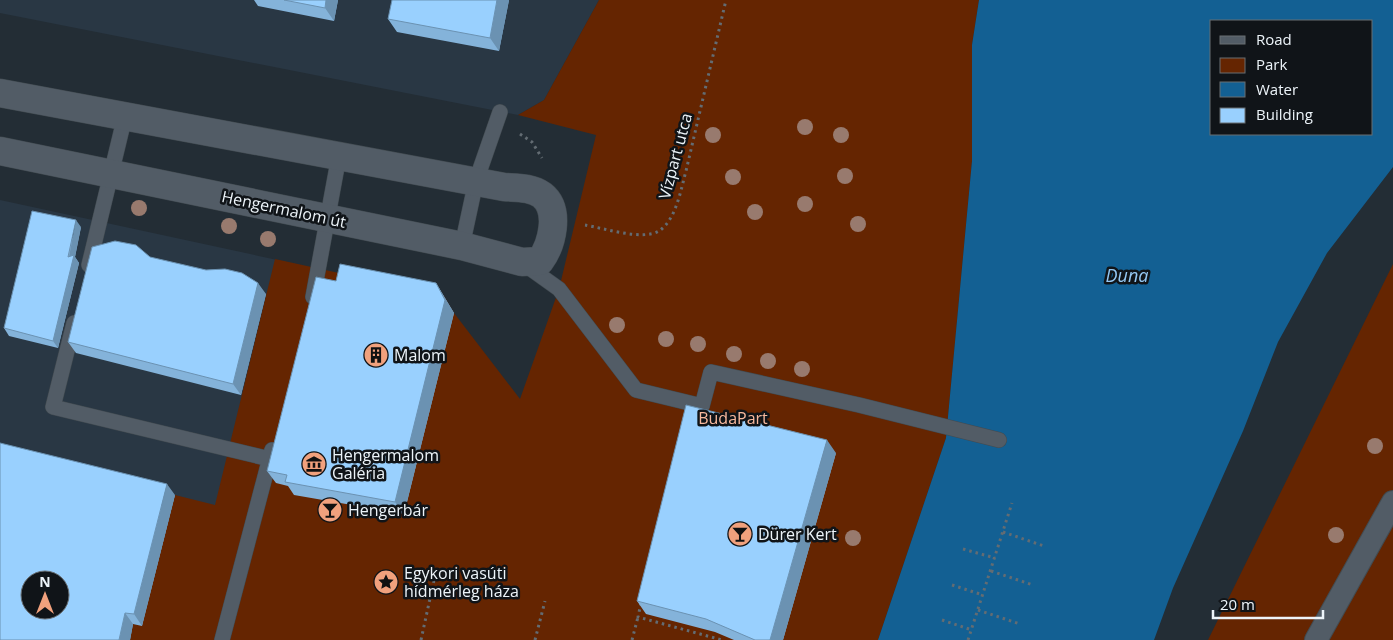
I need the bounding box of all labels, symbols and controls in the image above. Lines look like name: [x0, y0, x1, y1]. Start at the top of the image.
legend: [1210, 20, 1373, 135]
text: Road: [1256, 29, 1292, 49]
text: Park: [1256, 54, 1287, 74]
text: Water: [1256, 79, 1298, 99]
text: Building: [1256, 104, 1313, 124]
street label: Vízpart utca: [653, 111, 697, 201]
street label: Hengermalom út: [220, 185, 349, 233]
water label: Duna: [1106, 263, 1148, 287]
building icon: Malom: [363, 342, 389, 368]
place label: Malom: [394, 344, 446, 366]
park label: BudaPart: [698, 407, 768, 429]
place label: Hengermalom Galéria: [332, 444, 439, 484]
museum icon: Hengermalom Galéria: [301, 451, 327, 477]
bar icon: Hengerbár: [317, 497, 343, 523]
place label: Hengerbár: [348, 499, 428, 521]
bar icon: Dürer Kert: [727, 521, 753, 547]
place label: Dürer Kert: [758, 523, 837, 545]
place label: Egykori vasúti hídmérleg háza: [404, 562, 519, 602]
place icon: Egykori vasúti hídmérleg háza: [373, 569, 399, 595]
north arrow: [20, 570, 70, 620]
text: N: [39, 572, 51, 591]
scale bar: [1213, 588, 1323, 620]
text: 20 m: [1220, 594, 1255, 614]

